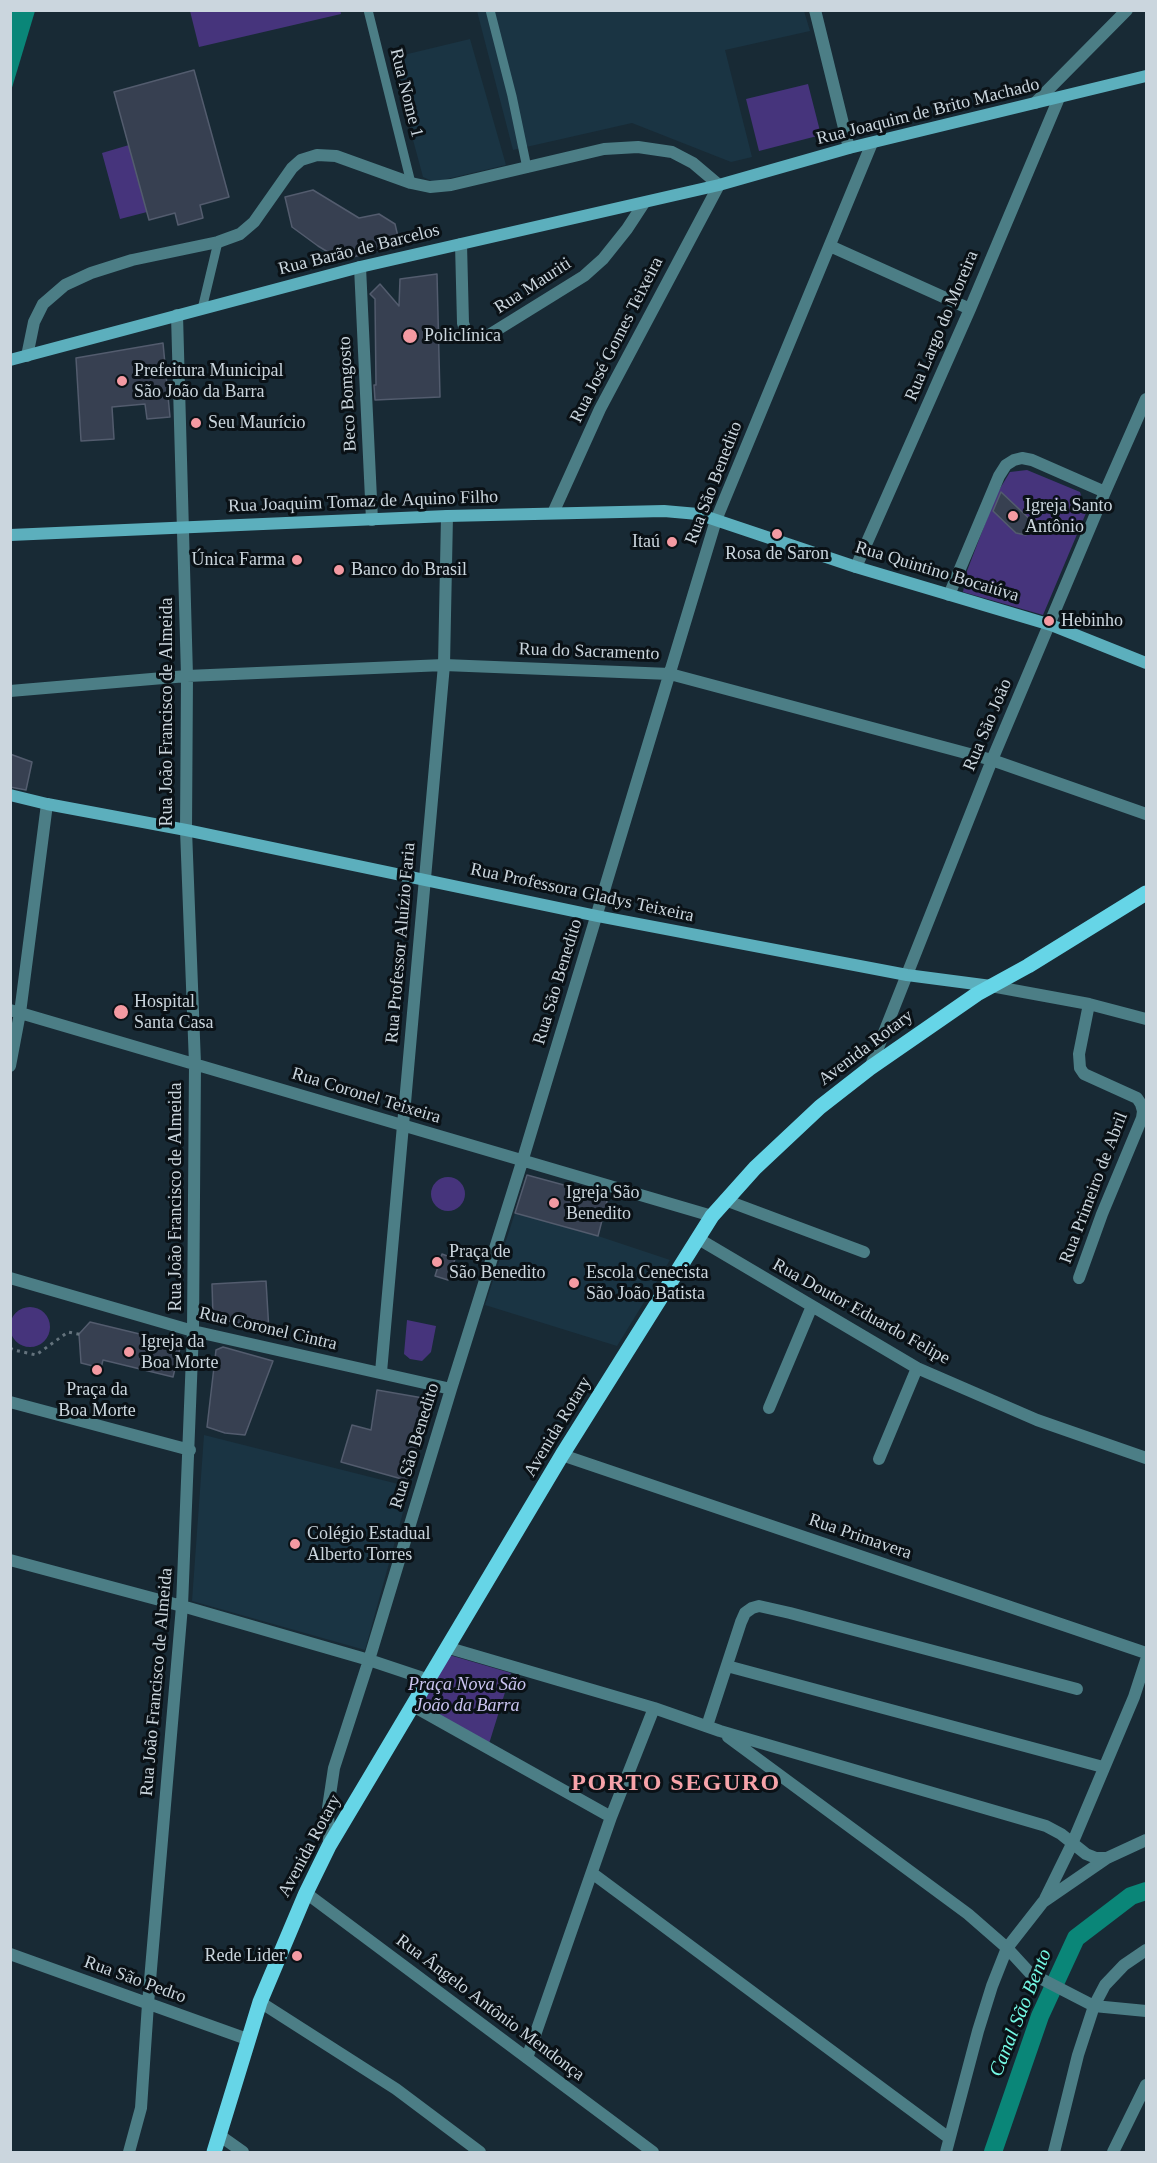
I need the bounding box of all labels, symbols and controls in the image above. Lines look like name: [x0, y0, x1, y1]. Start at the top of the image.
street label: Rua Nome 1: [385, 46, 427, 140]
street label: Rua Joaquim de Brito Machado: [814, 74, 1042, 150]
street label: Rua Barão de Barcelos: [276, 220, 442, 280]
street label: Rua Largo do Moreira: [901, 248, 983, 404]
street label: Rua Mauriti: [490, 253, 576, 319]
street label: Rua José Gomes Teixeira: [566, 253, 668, 427]
place label: Policlínica: [424, 325, 501, 347]
marker: Policlínica: [401, 327, 419, 345]
street label: Beco Bomgosto: [334, 336, 362, 452]
place label: Prefeitura Municipal São João da Barra: [134, 360, 283, 403]
marker: Prefeitura Municipal São João da Barra: [115, 374, 129, 388]
place label: Seu Maurício: [208, 412, 305, 434]
marker: Seu Maurício: [189, 416, 203, 430]
street label: Rua São Benedito: [681, 418, 747, 548]
street label: Rua Joaquim Tomaz de Aquino Filho: [228, 486, 498, 518]
place label: Igreja Santo Antônio: [1025, 495, 1112, 538]
marker: Igreja Santo Antônio: [1006, 509, 1020, 523]
marker: Rosa de Saron: [770, 527, 784, 541]
place label: Itaú: [632, 531, 660, 553]
marker: Itaú: [665, 535, 679, 549]
street label: Rua Quintino Bocaiúva: [853, 537, 1021, 607]
place label: Rosa de Saron: [725, 543, 829, 565]
place label: Única Farma: [192, 549, 285, 571]
marker: Única Farma: [290, 553, 304, 567]
place label: Banco do Brasil: [351, 559, 467, 581]
marker: Banco do Brasil: [332, 563, 346, 577]
street label: Rua João Francisco de Almeida: [156, 598, 178, 826]
place label: Hebinho: [1061, 610, 1123, 632]
marker: Hebinho: [1042, 614, 1056, 628]
street label: Rua do Sacramento: [518, 639, 660, 665]
street label: Rua São João: [959, 676, 1017, 774]
street label: Rua Professor Aluízio Faria: [381, 842, 421, 1044]
street label: Rua Professora Gladys Teixeira: [468, 859, 696, 927]
street label: Rua São Benedito: [529, 917, 587, 1047]
place label: Hospital Santa Casa: [134, 991, 213, 1034]
marker: Hospital Santa Casa: [112, 1003, 130, 1021]
street label: Avenida Rotary: [814, 1005, 918, 1091]
street label: Rua Coronel Teixeira: [289, 1063, 443, 1129]
street label: Rua João Francisco de Almeida: [165, 1083, 187, 1311]
street label: Rua Primeiro de Abril: [1055, 1109, 1133, 1267]
place label: Igreja São Benedito: [566, 1182, 639, 1224]
marker: Igreja São Benedito: [547, 1196, 561, 1210]
place label: Praça de São Benedito: [449, 1241, 545, 1284]
street label: Rua Doutor Eduardo Felipe: [769, 1254, 953, 1370]
marker: Praça de São Benedito: [430, 1255, 444, 1269]
place label: Escola Cenecista São João Batista: [586, 1262, 708, 1304]
marker: Escola Cenecista São João Batista: [567, 1276, 581, 1290]
street label: Rua Coronel Cintra: [197, 1303, 339, 1355]
place label: Igreja da Boa Morte: [141, 1331, 218, 1374]
marker: Igreja da Boa Morte: [122, 1345, 136, 1359]
marker: Praça da Boa Morte: [90, 1363, 104, 1377]
street label: Avenida Rotary: [520, 1373, 596, 1481]
place label: Praça da Boa Morte: [58, 1379, 136, 1422]
street label: Rua São Benedito: [386, 1381, 444, 1511]
street label: Rua Primavera: [806, 1509, 914, 1565]
place label: Colégio Estadual Alberto Torres: [307, 1523, 430, 1565]
marker: Colégio Estadual Alberto Torres: [288, 1537, 302, 1551]
street label: Rua João Francisco de Almeida: [136, 1567, 178, 1797]
park label: Praça Nova São João da Barra: [408, 1674, 526, 1716]
district label: PORTO SEGURO: [571, 1770, 781, 1798]
street label: Avenida Rotary: [274, 1791, 346, 1901]
street label: Rua Ângelo Antônio Mendonça: [391, 1930, 589, 2086]
place label: Rede Lider: [205, 1945, 285, 1967]
water label: Canal São Bento: [984, 1946, 1058, 2080]
marker: Rede Lider: [290, 1949, 304, 1963]
street label: Rua São Pedro: [81, 1952, 189, 2008]

